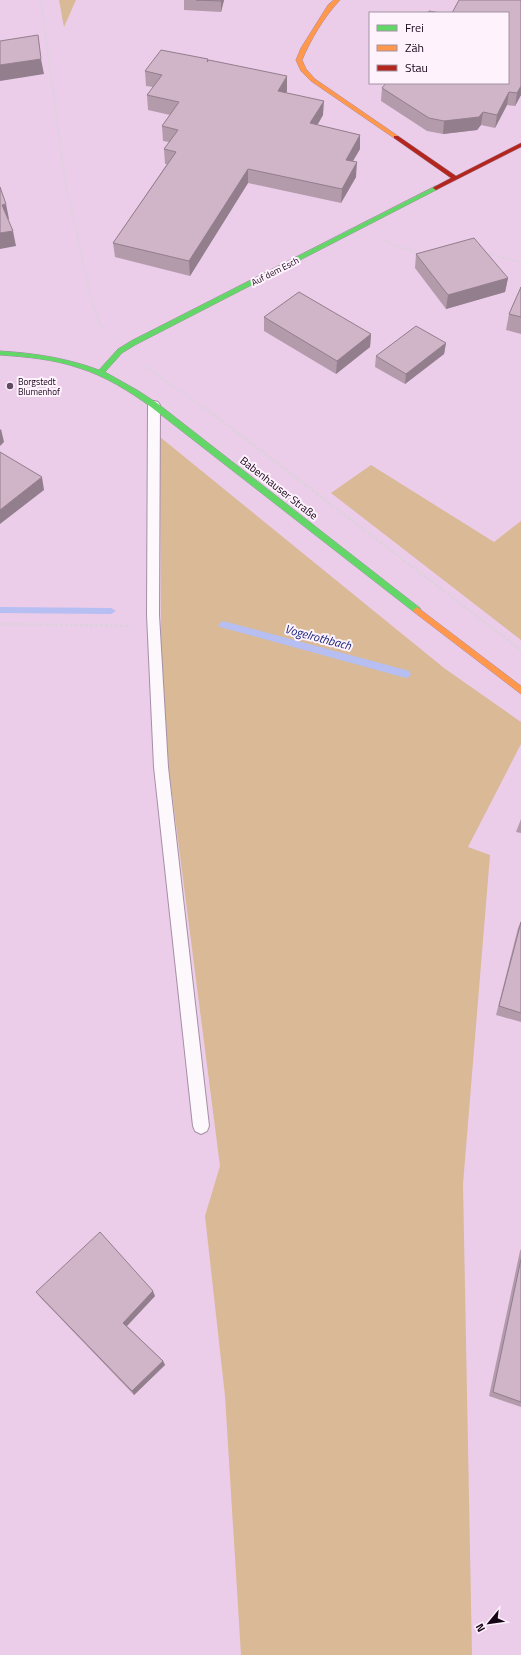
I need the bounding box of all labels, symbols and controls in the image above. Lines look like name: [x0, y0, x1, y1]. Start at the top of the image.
legend: [369, 12, 509, 84]
text: Frei: [405, 18, 424, 37]
text: Zäh: [405, 38, 424, 57]
text: Stau: [405, 58, 428, 77]
street label: Auf dem Esch: [249, 253, 301, 289]
place label: Borgstedt Blumenhof: [18, 375, 60, 398]
marker: Borgstedt Blumenhof: [5, 381, 15, 391]
street label: Babenhauser Straße: [237, 453, 322, 524]
water label: Vogelrothbach: [283, 619, 354, 655]
north arrow: [469, 1603, 509, 1643]
text: N: [471, 1621, 489, 1635]

